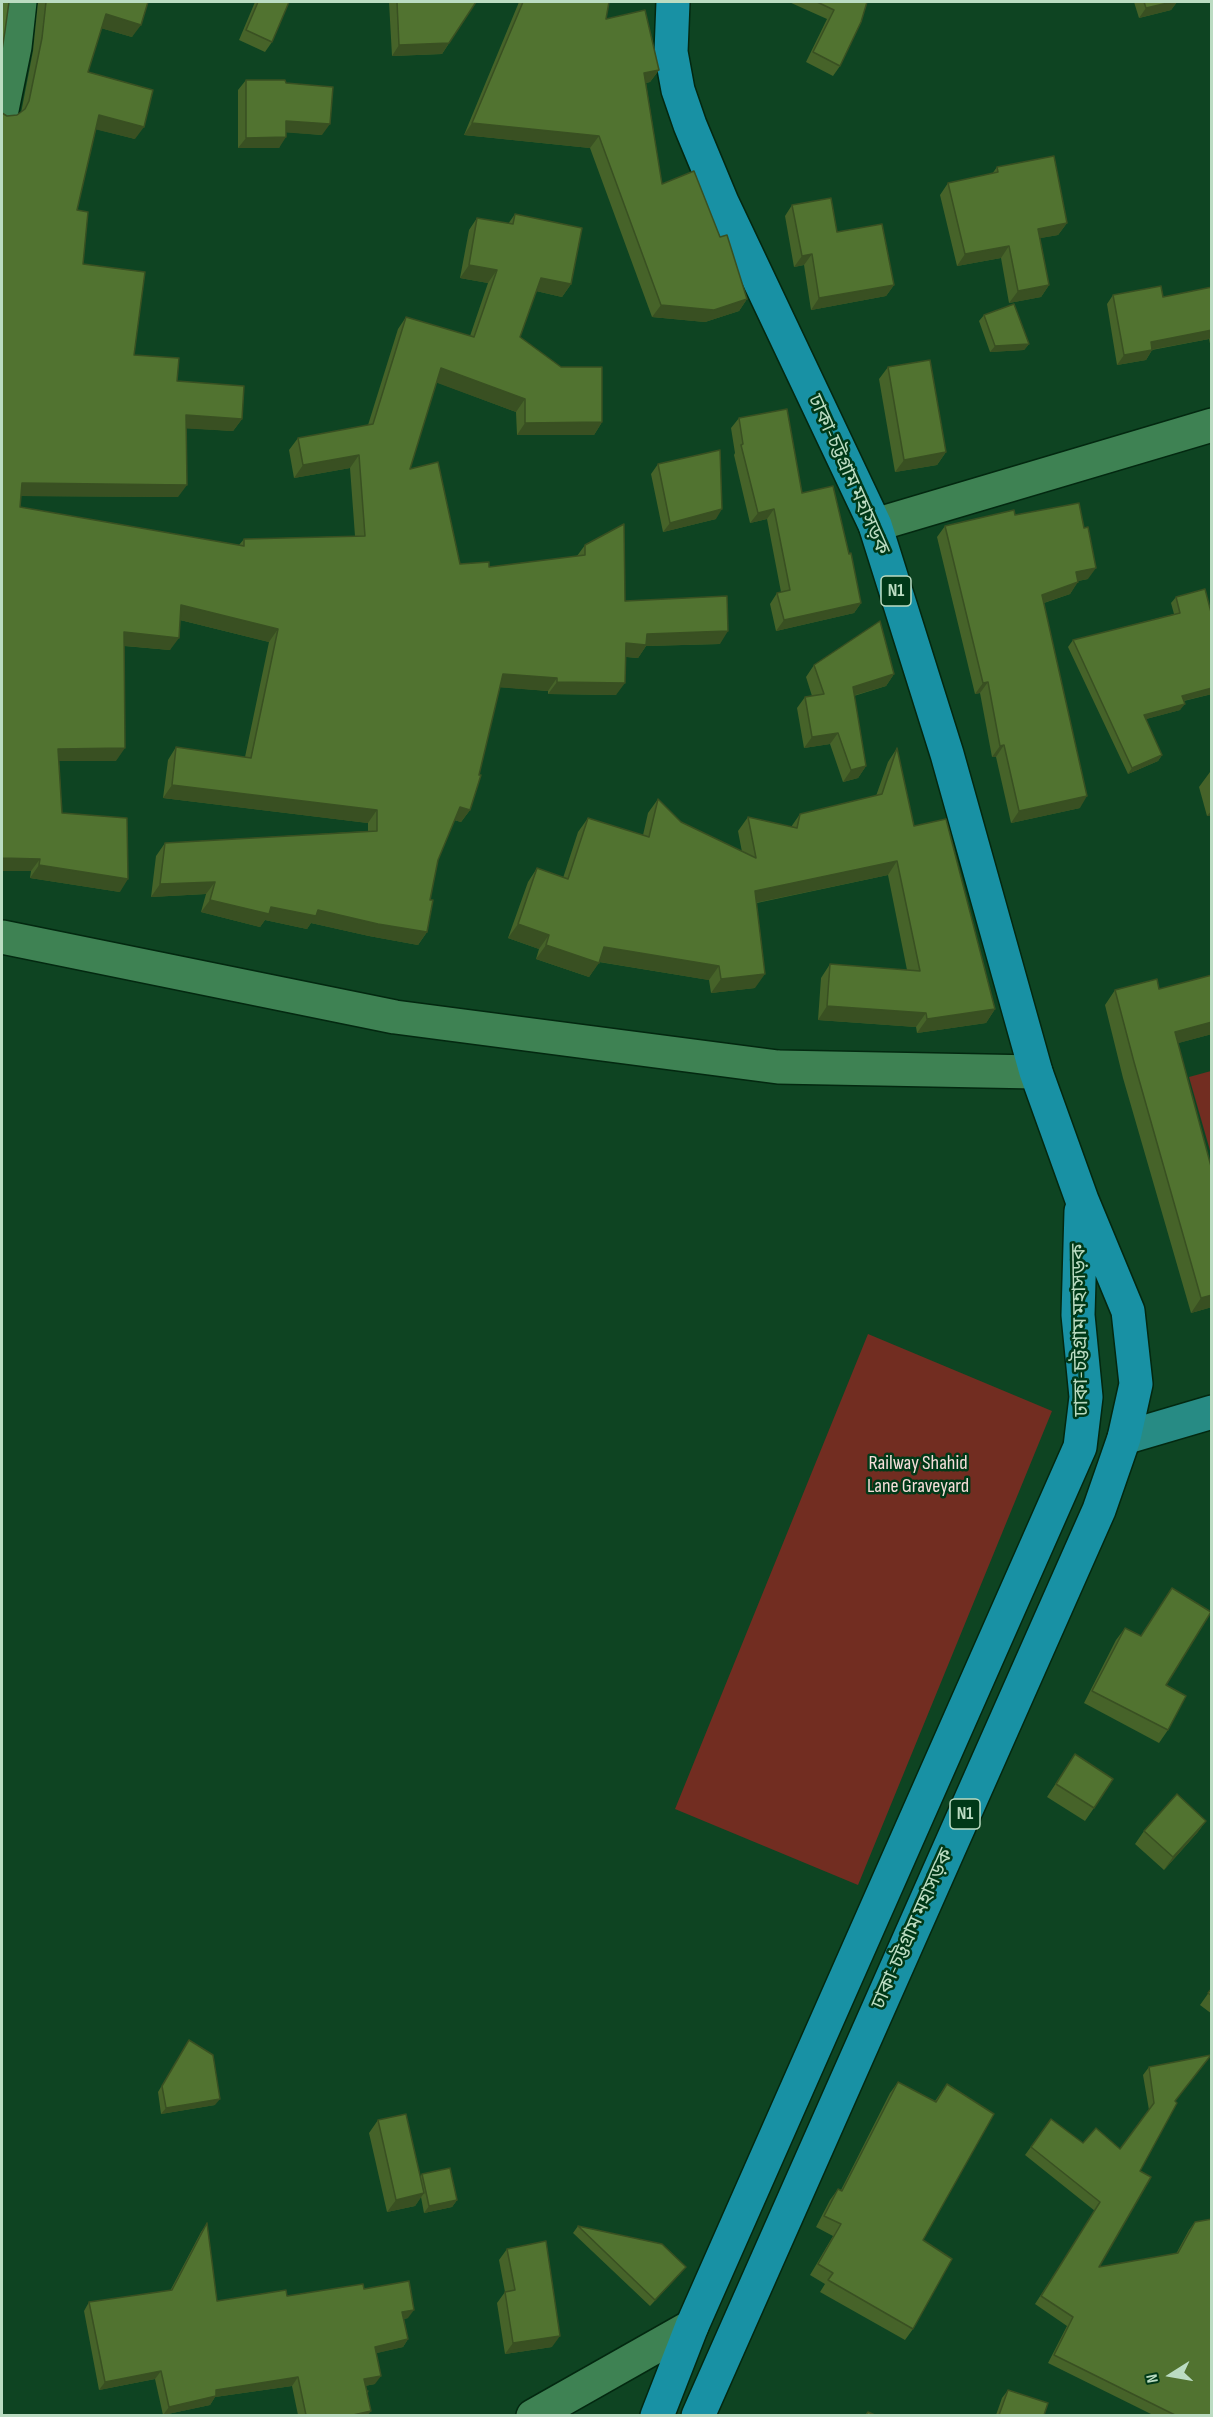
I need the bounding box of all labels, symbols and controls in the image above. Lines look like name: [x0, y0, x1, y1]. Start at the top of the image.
street label: ঢাকা-চট্টগ্রাম মহাসড়ক: [802, 391, 894, 559]
road number: N1: [881, 576, 911, 606]
street label: ঢাকা-চট্টগ্রাম মহাসড়ক: [1067, 1243, 1095, 1417]
park label: Railway Shahid Lane Graveyard: [867, 1452, 969, 1499]
road number: N1: [950, 1799, 980, 1829]
street label: ঢাকা-চট্টগ্রাম মহাসড়ক: [867, 1845, 959, 2013]
north arrow: [1141, 2345, 1201, 2405]
text: N: [1143, 2373, 1163, 2385]

